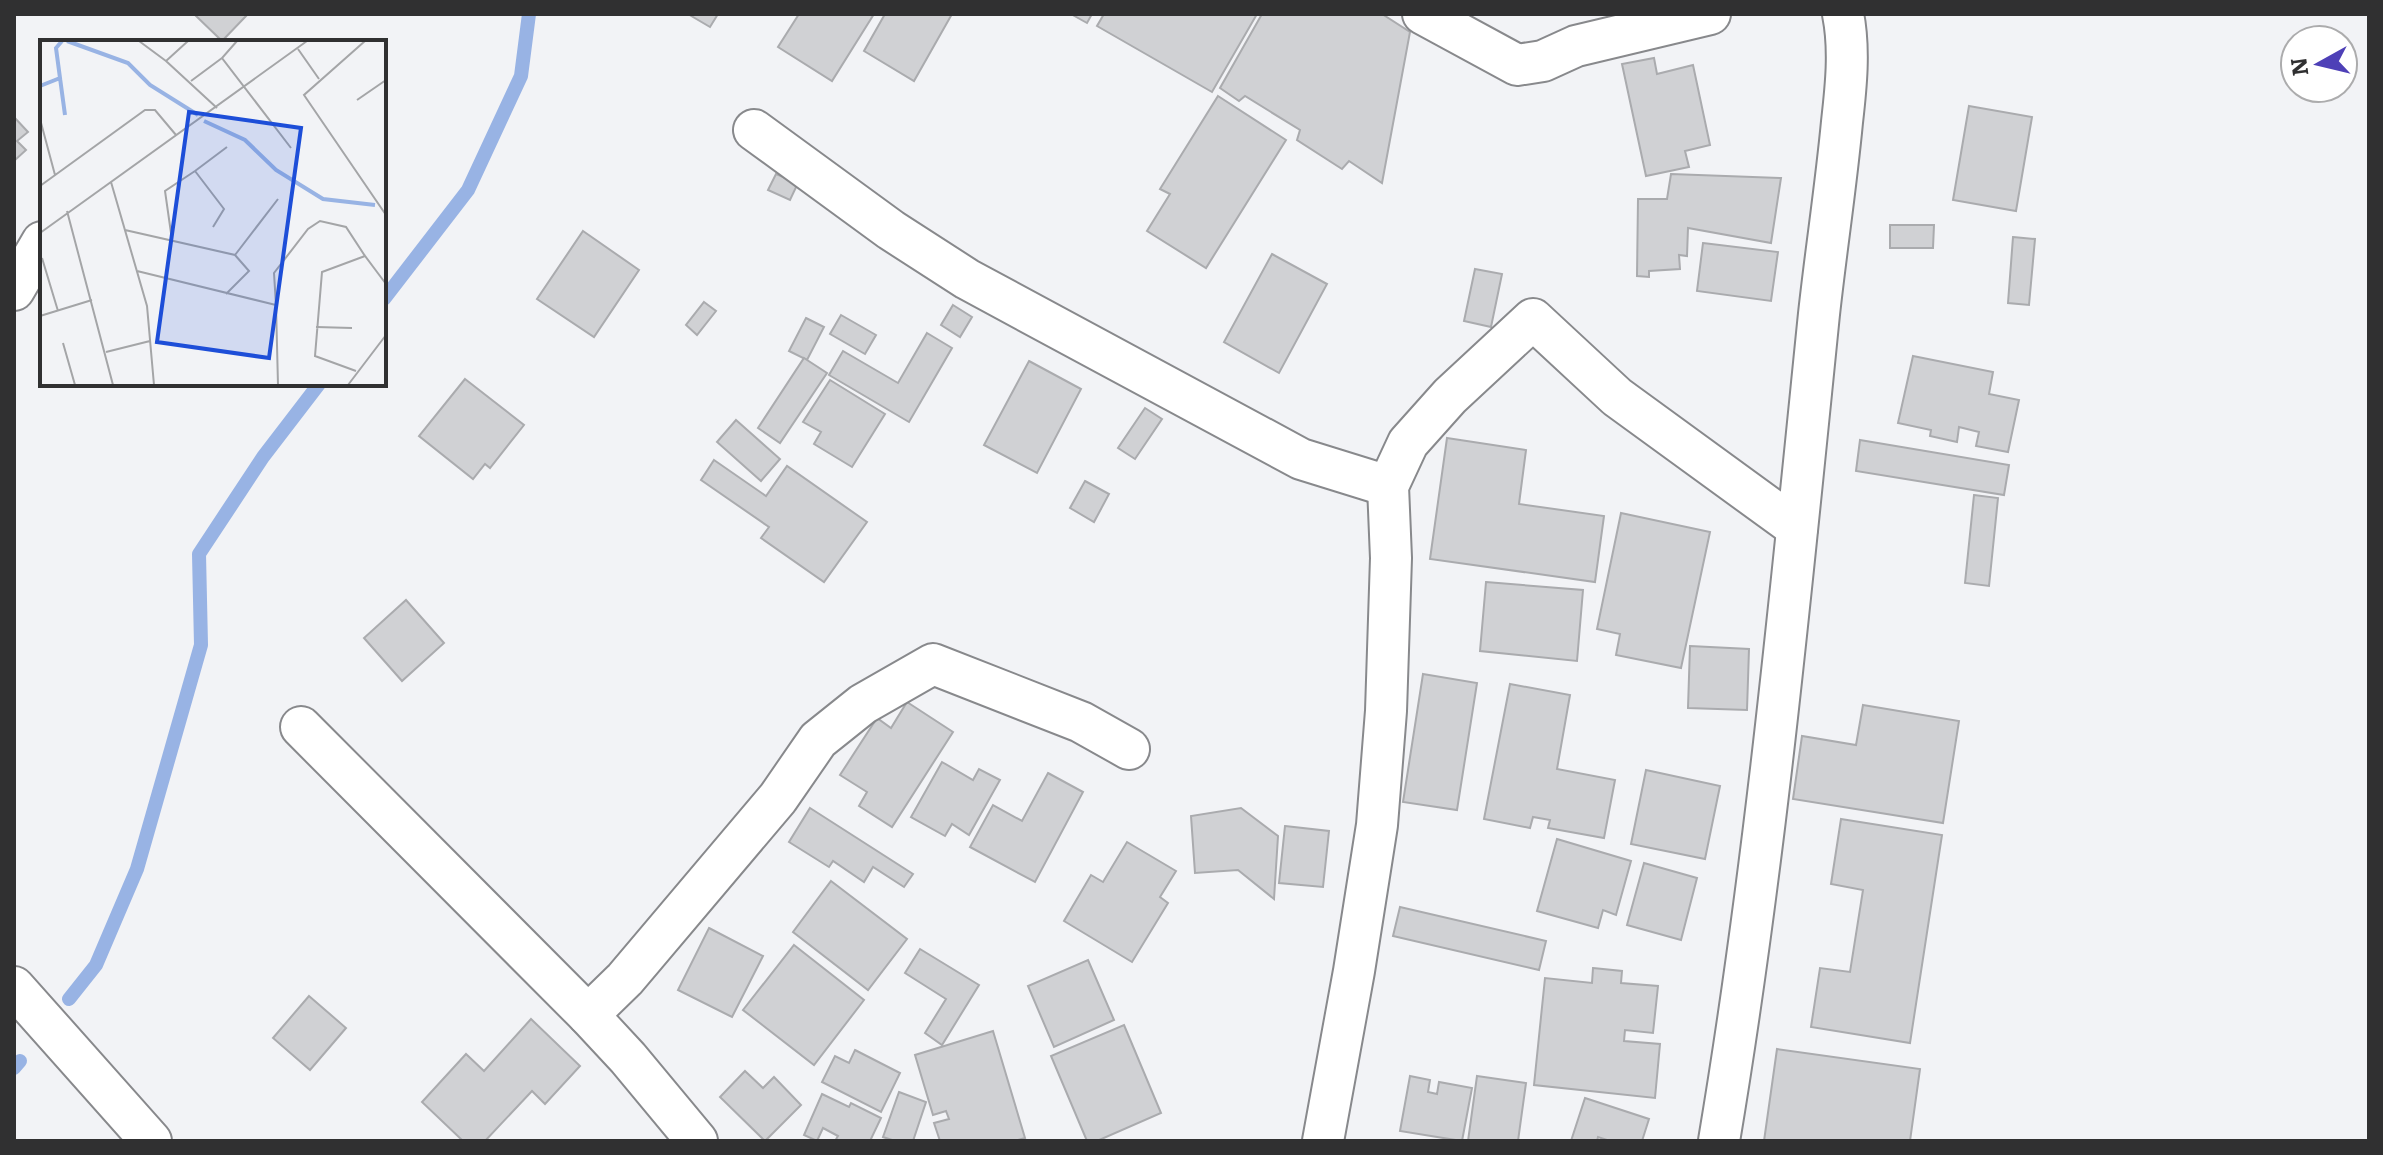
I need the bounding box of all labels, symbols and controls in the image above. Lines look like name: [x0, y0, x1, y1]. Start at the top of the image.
north arrow: [2279, 24, 2359, 104]
inset map: [40, 40, 386, 386]
text: N: [2280, 56, 2315, 78]

